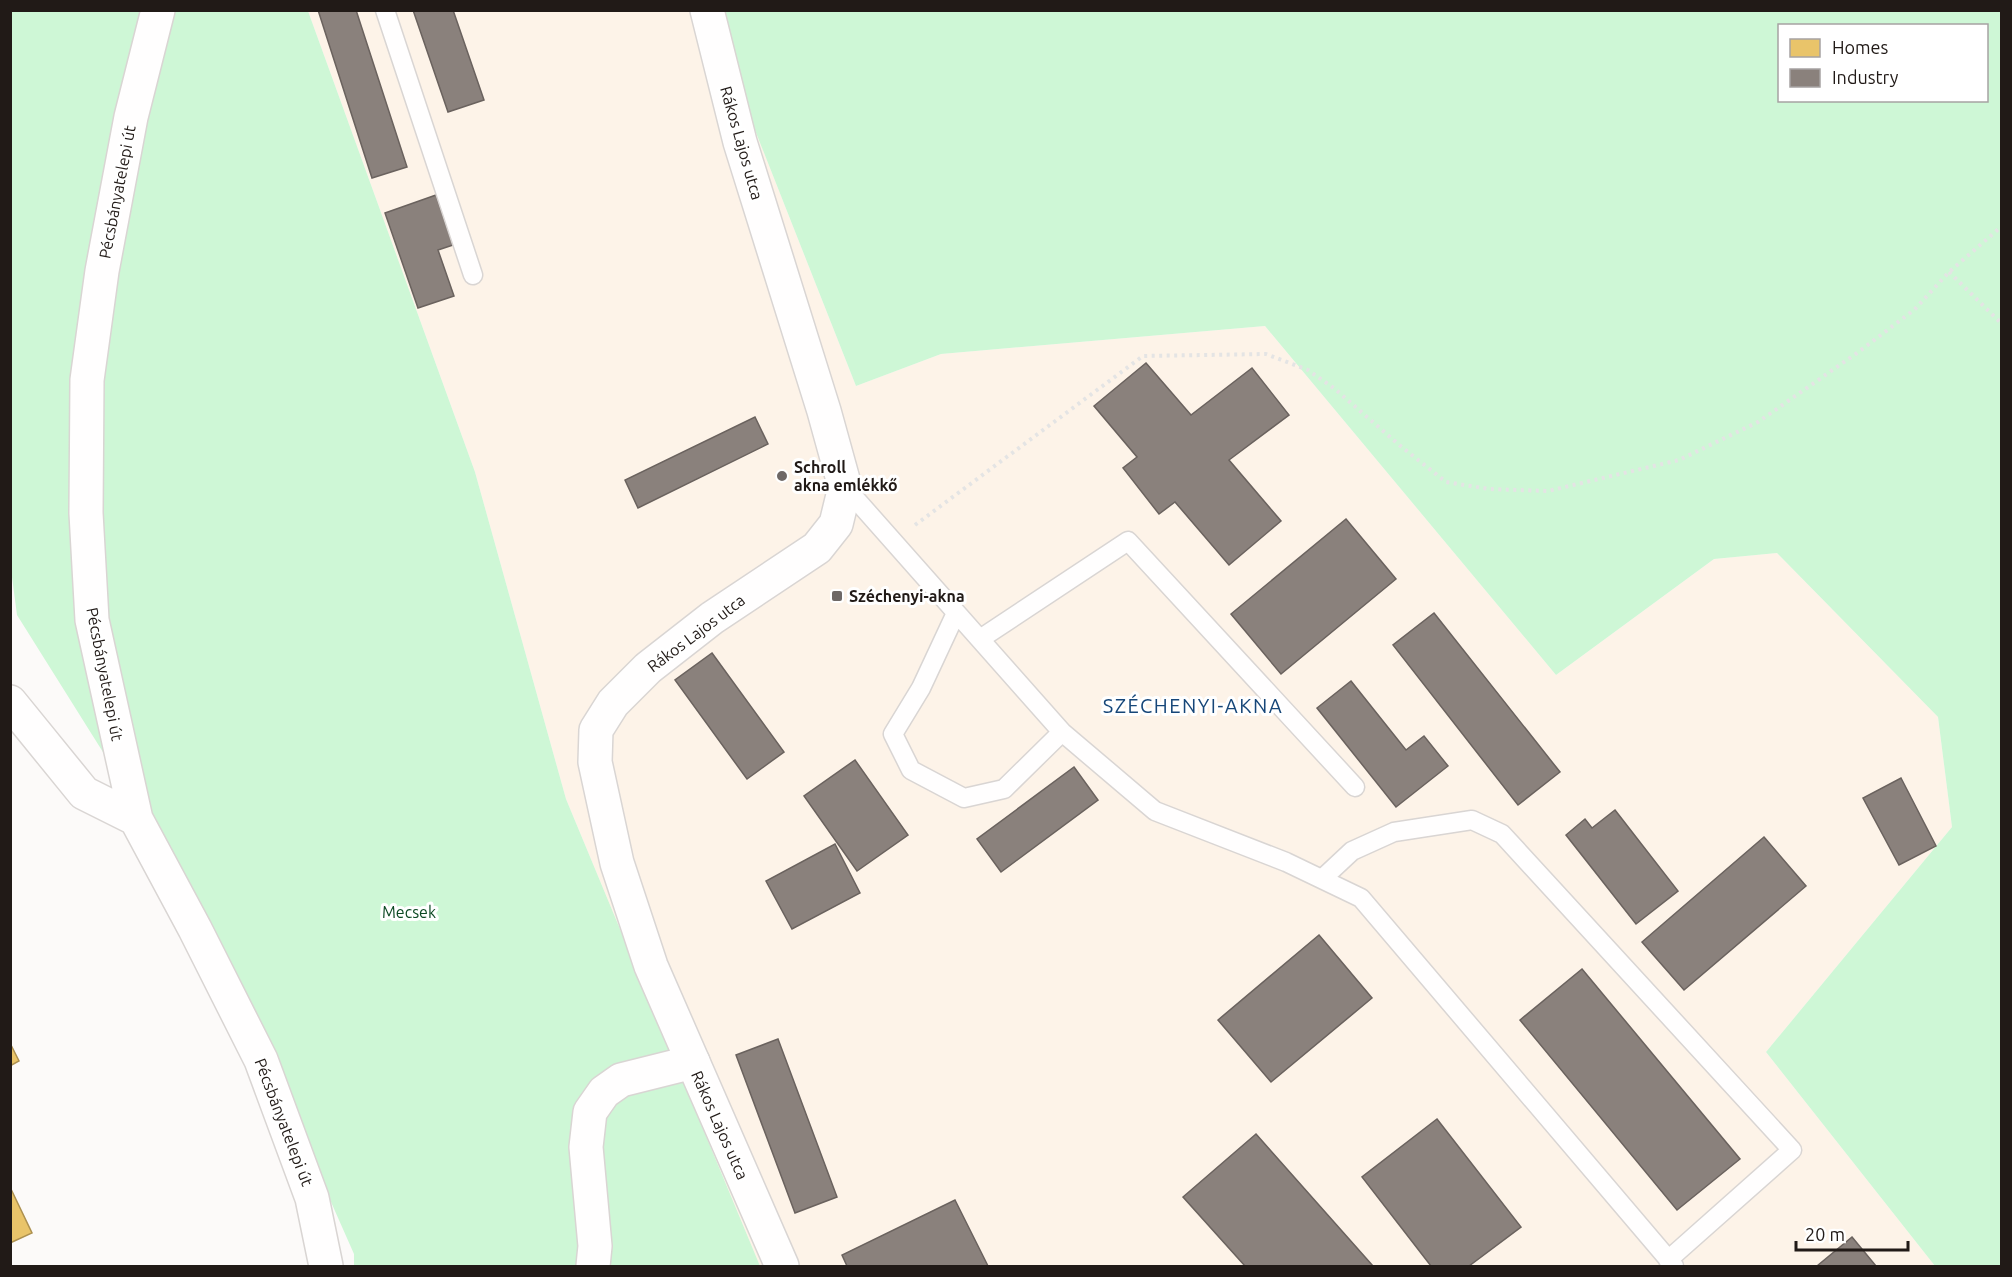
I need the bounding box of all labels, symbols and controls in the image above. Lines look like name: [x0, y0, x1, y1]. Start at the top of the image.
legend: [1778, 24, 1988, 102]
text: Homes: [1832, 37, 1889, 57]
text: Industry: [1832, 67, 1899, 87]
street label: Rákos Lajos utca: [717, 84, 767, 202]
street label: Pécsbányatelepi út: [95, 123, 139, 260]
place label: Schroll akna emlékkő: [794, 458, 898, 494]
marker: Schroll akna emlékkő: [775, 469, 789, 483]
place label: Széchenyi-akna: [849, 587, 965, 605]
marker: Széchenyi-akna: [830, 589, 844, 603]
street label: Rákos Lajos utca: [644, 591, 748, 675]
street label: Pécsbányatelepi út: [83, 606, 127, 743]
district label: SZÉCHENYI-AKNA: [1103, 694, 1283, 717]
park label: Mecsek: [382, 903, 436, 921]
street label: Pécsbányatelepi út: [251, 1056, 317, 1189]
street label: Rákos Lajos utca: [688, 1068, 752, 1182]
scale bar: [1796, 1214, 1908, 1252]
text: 20 m: [1805, 1224, 1845, 1244]

